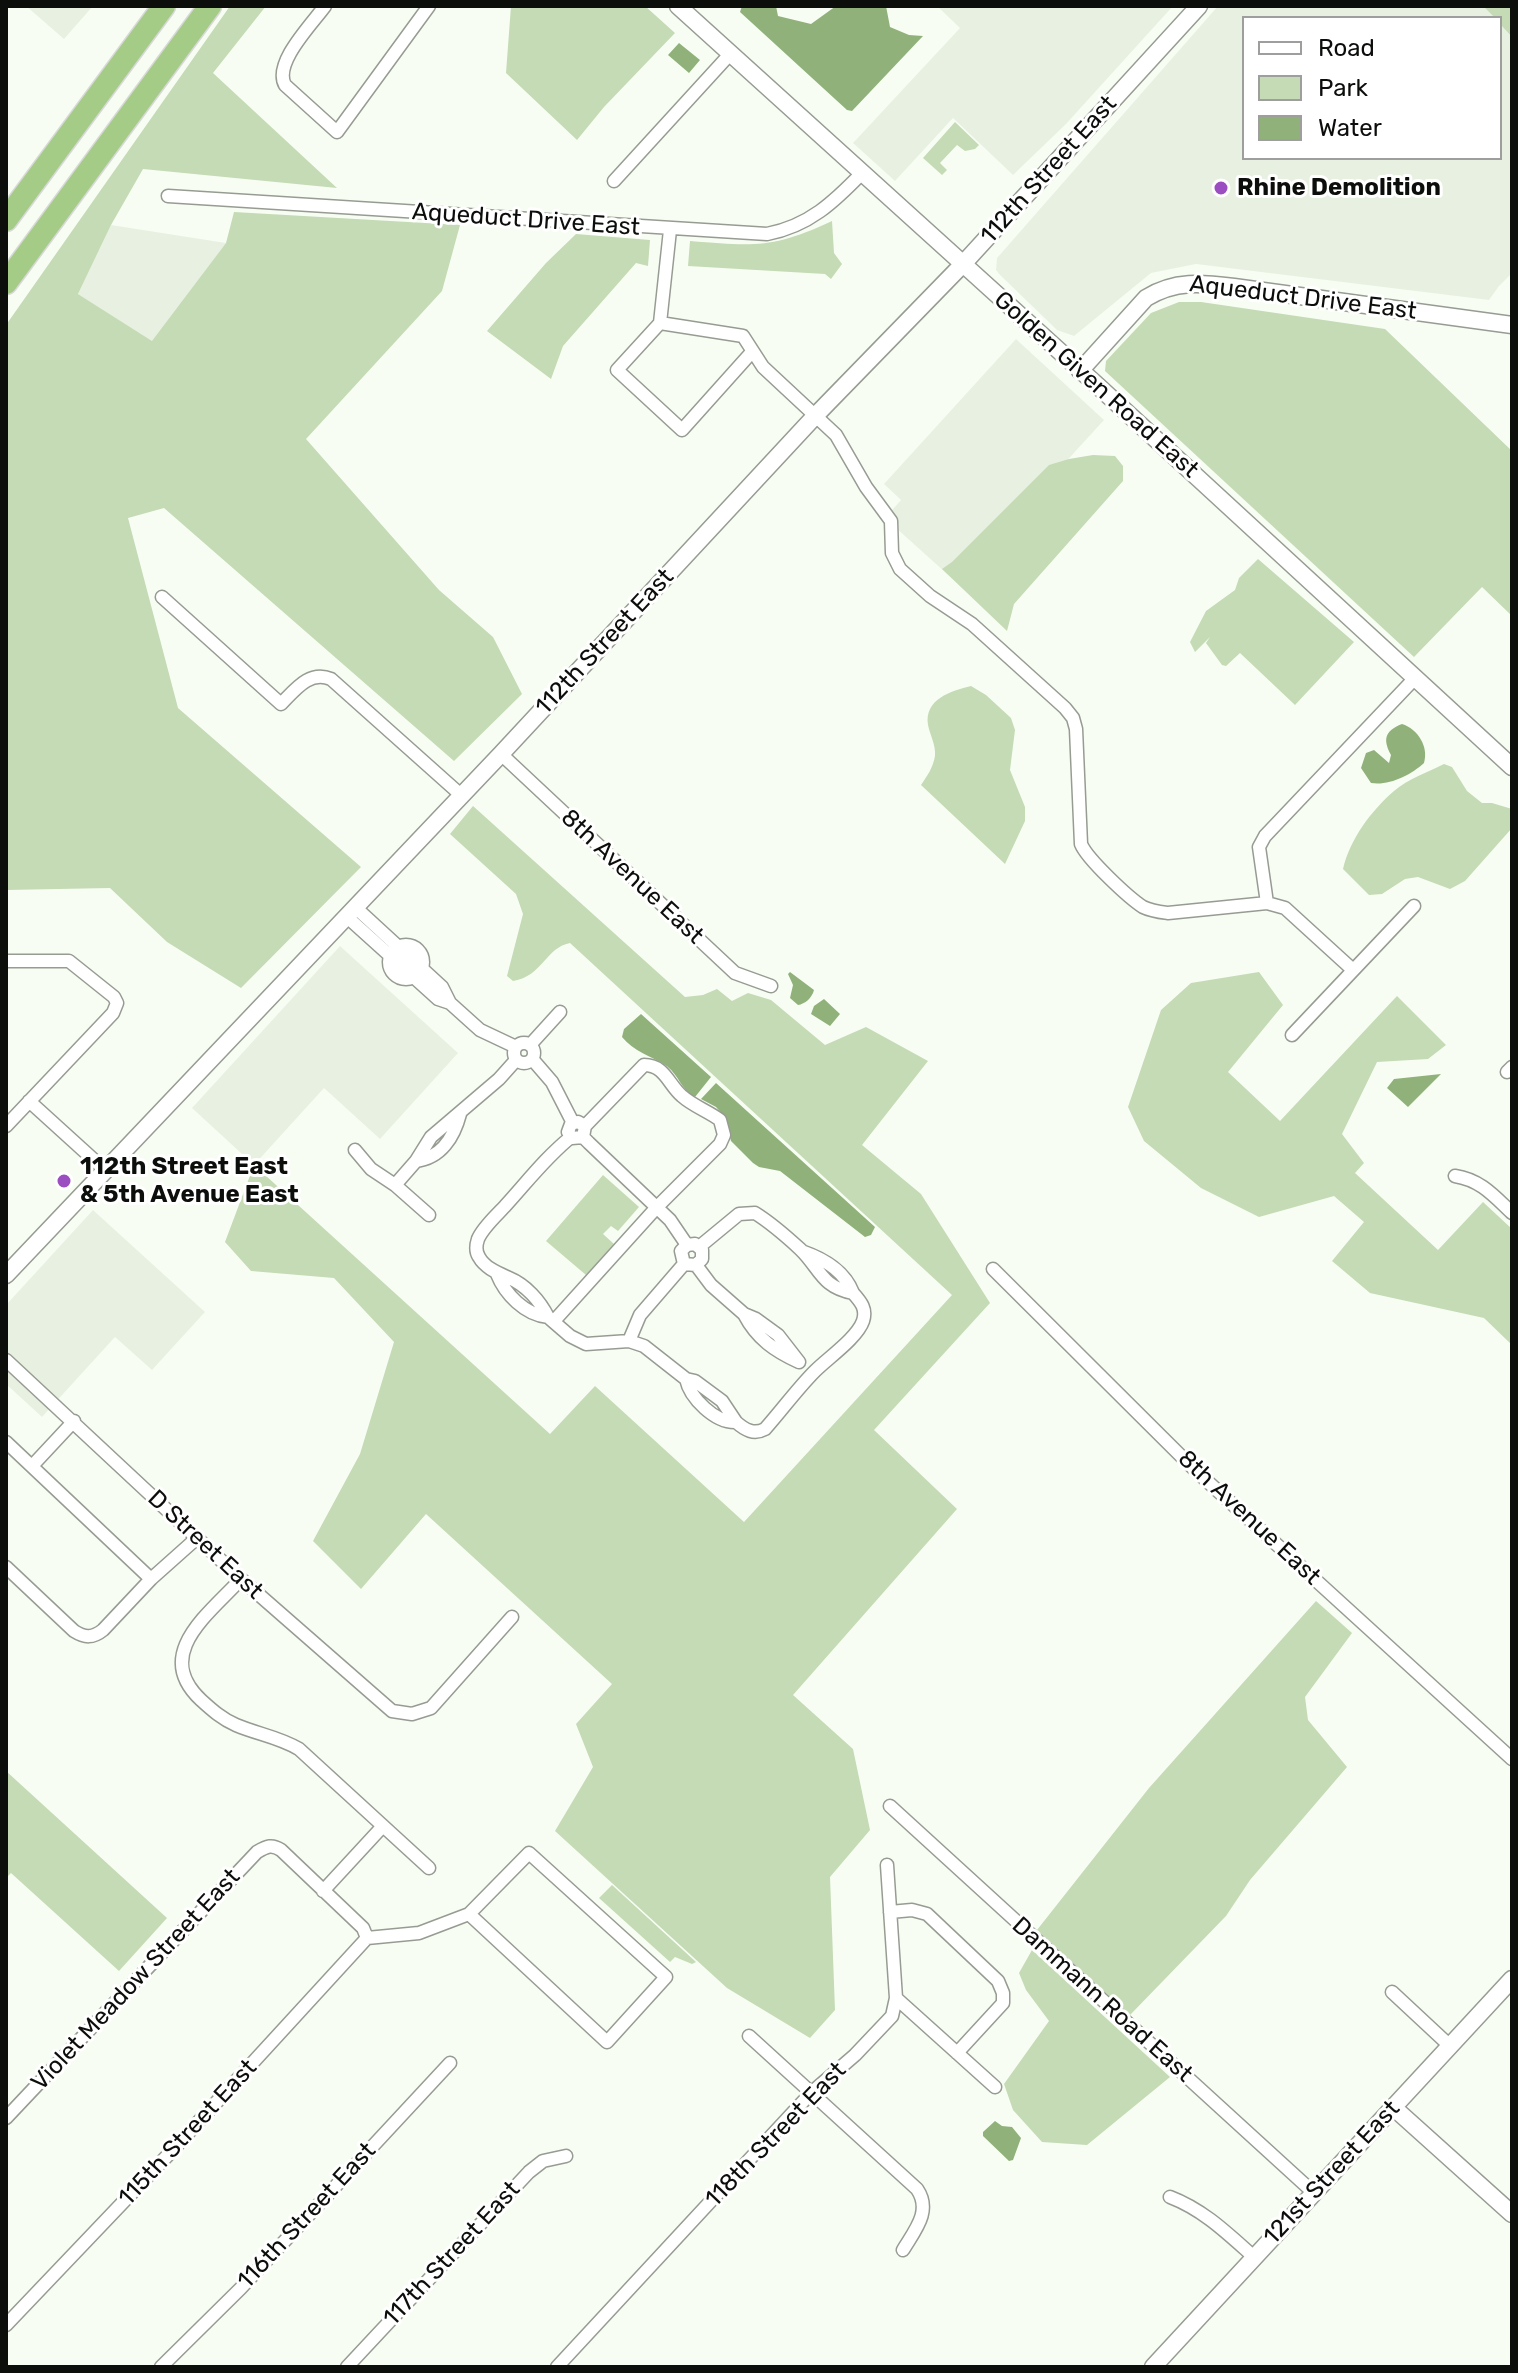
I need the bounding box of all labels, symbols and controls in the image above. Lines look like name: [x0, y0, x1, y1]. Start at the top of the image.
legend: [1242, 16, 1502, 160]
text: Road: [1318, 34, 1375, 62]
text: Park: [1318, 74, 1368, 102]
street label: 112th Street East: [975, 90, 1123, 250]
text: Water: [1318, 114, 1382, 142]
place label: Rhine Demolition: [1237, 174, 1441, 202]
marker: Rhine Demolition: [1212, 179, 1230, 197]
street label: Aqueduct Drive East: [411, 198, 641, 242]
street label: Aqueduct Drive East: [1188, 270, 1418, 326]
street label: Golden Given Road East: [988, 286, 1204, 484]
street label: 112th Street East: [530, 563, 680, 721]
street label: 8th Avenue East: [555, 804, 709, 950]
place label: 112th Street East & 5th Avenue East: [80, 1153, 299, 1209]
marker: 112th Street East & 5th Avenue East: [55, 1172, 73, 1190]
street label: 8th Avenue East: [1172, 1445, 1326, 1591]
street label: D Street East: [141, 1484, 269, 1606]
street label: Violet Meadow Street East: [26, 1863, 246, 2097]
street label: Dammann Road East: [1006, 1911, 1198, 2089]
street label: 115th Street East: [113, 2054, 263, 2212]
street label: 118th Street East: [700, 2057, 852, 2213]
street label: 121st Street East: [1258, 2095, 1406, 2251]
street label: 116th Street East: [232, 2137, 382, 2295]
street label: 117th Street East: [378, 2176, 526, 2332]

